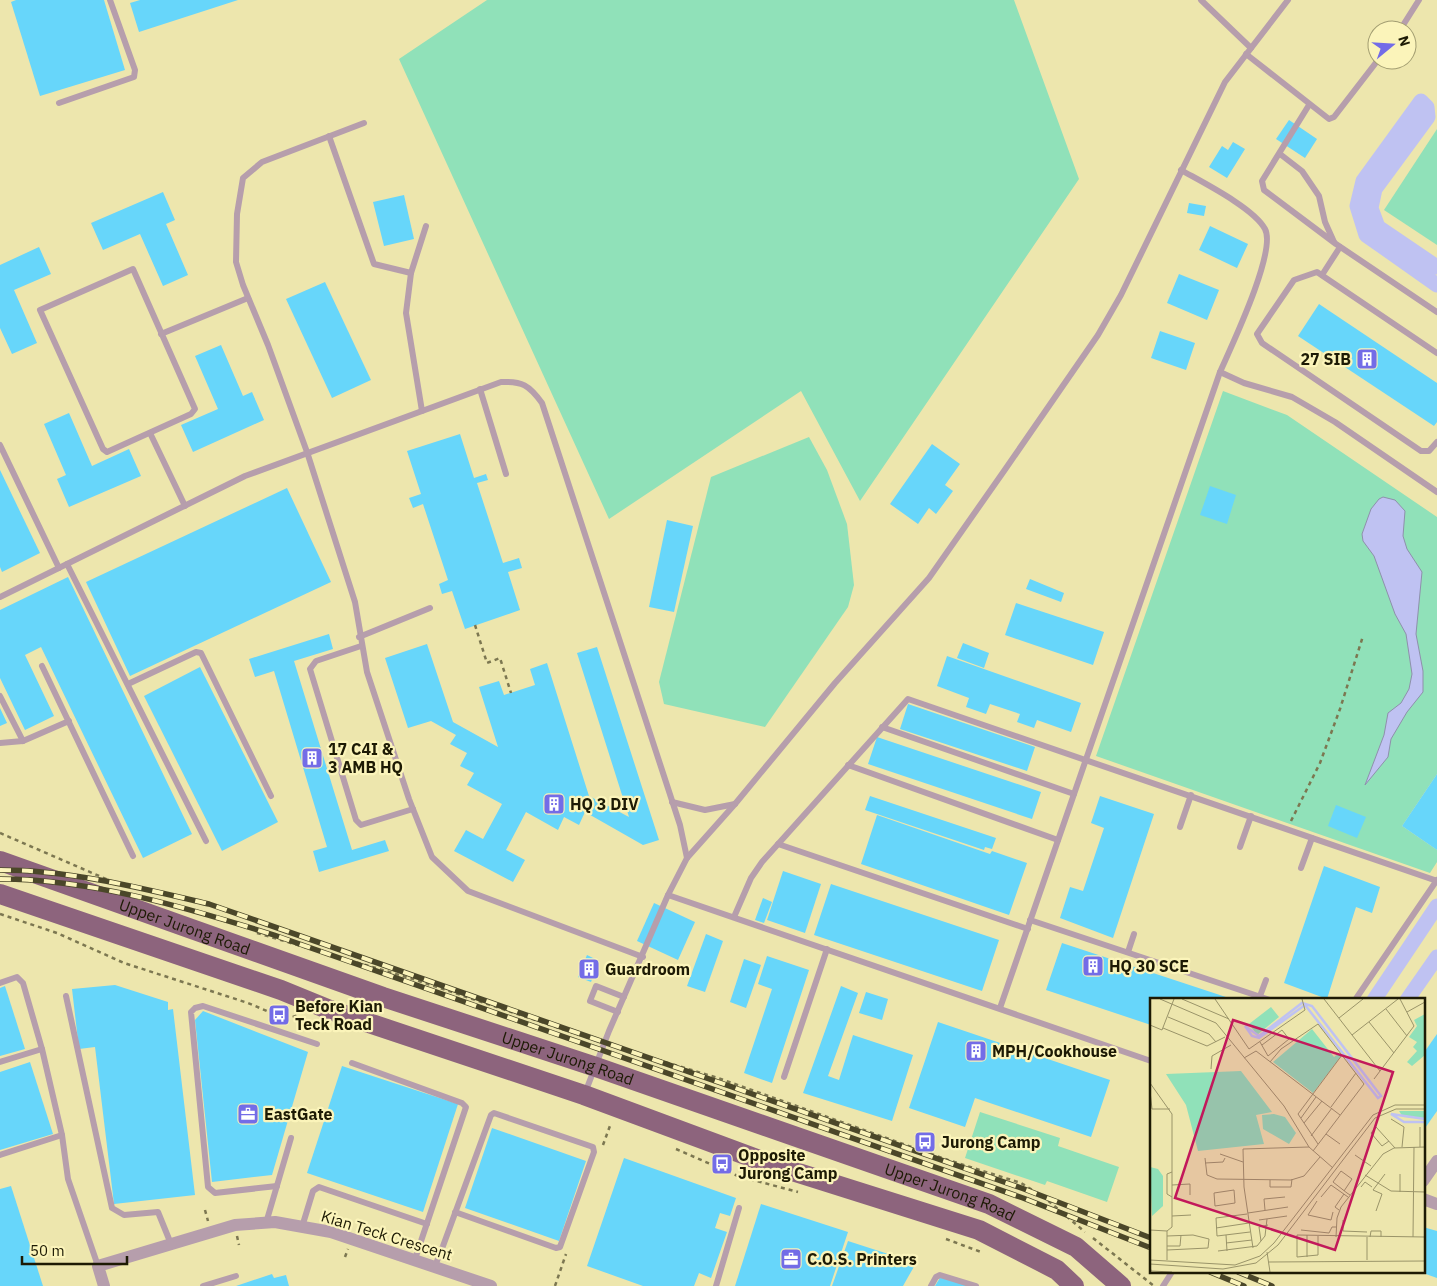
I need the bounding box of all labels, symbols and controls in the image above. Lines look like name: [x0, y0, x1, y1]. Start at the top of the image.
north arrow: [1367, 20, 1417, 70]
text: N: [1394, 33, 1414, 49]
building icon: 27 SIB: [1355, 347, 1379, 371]
place label: 27 SIB: [1300, 349, 1351, 369]
place label: 17 C4I & 3 AMB HQ: [328, 739, 403, 777]
building icon: 17 C4I & 3 AMB HQ: [300, 746, 324, 770]
building icon: HQ 3 DIV: [542, 792, 566, 816]
place label: HQ 3 DIV: [570, 794, 639, 814]
street label: Upper Jurong Road: [116, 894, 253, 959]
building icon: HQ 30 SCE: [1081, 954, 1105, 978]
place label: HQ 30 SCE: [1109, 956, 1189, 976]
building icon: Guardroom: [577, 957, 601, 981]
place label: Guardroom: [605, 959, 690, 979]
place label: Before Kian Teck Road: [295, 996, 383, 1034]
inset map: [1150, 998, 1424, 1274]
bus stop icon: Before Kian Teck Road: [267, 1003, 291, 1027]
street label: Upper Jurong Road: [499, 1027, 636, 1089]
building icon: MPH/Cookhouse: [964, 1039, 988, 1063]
place label: MPH/Cookhouse: [992, 1041, 1117, 1061]
office icon: EastGate: [236, 1102, 260, 1126]
place label: EastGate: [264, 1104, 332, 1124]
bus stop icon: Jurong Camp: [913, 1130, 937, 1154]
place label: Jurong Camp: [941, 1132, 1041, 1152]
place label: Opposite Jurong Camp: [738, 1145, 838, 1183]
bus stop icon: Opposite Jurong Camp: [710, 1152, 734, 1176]
street label: Upper Jurong Road: [882, 1158, 1019, 1225]
street label: Kian Teck Crescent: [319, 1205, 455, 1265]
scale bar: [22, 1234, 128, 1266]
text: 50 m: [30, 1241, 65, 1260]
office icon: C.O.S. Printers: [779, 1247, 803, 1271]
place label: C.O.S. Printers: [807, 1249, 917, 1269]

